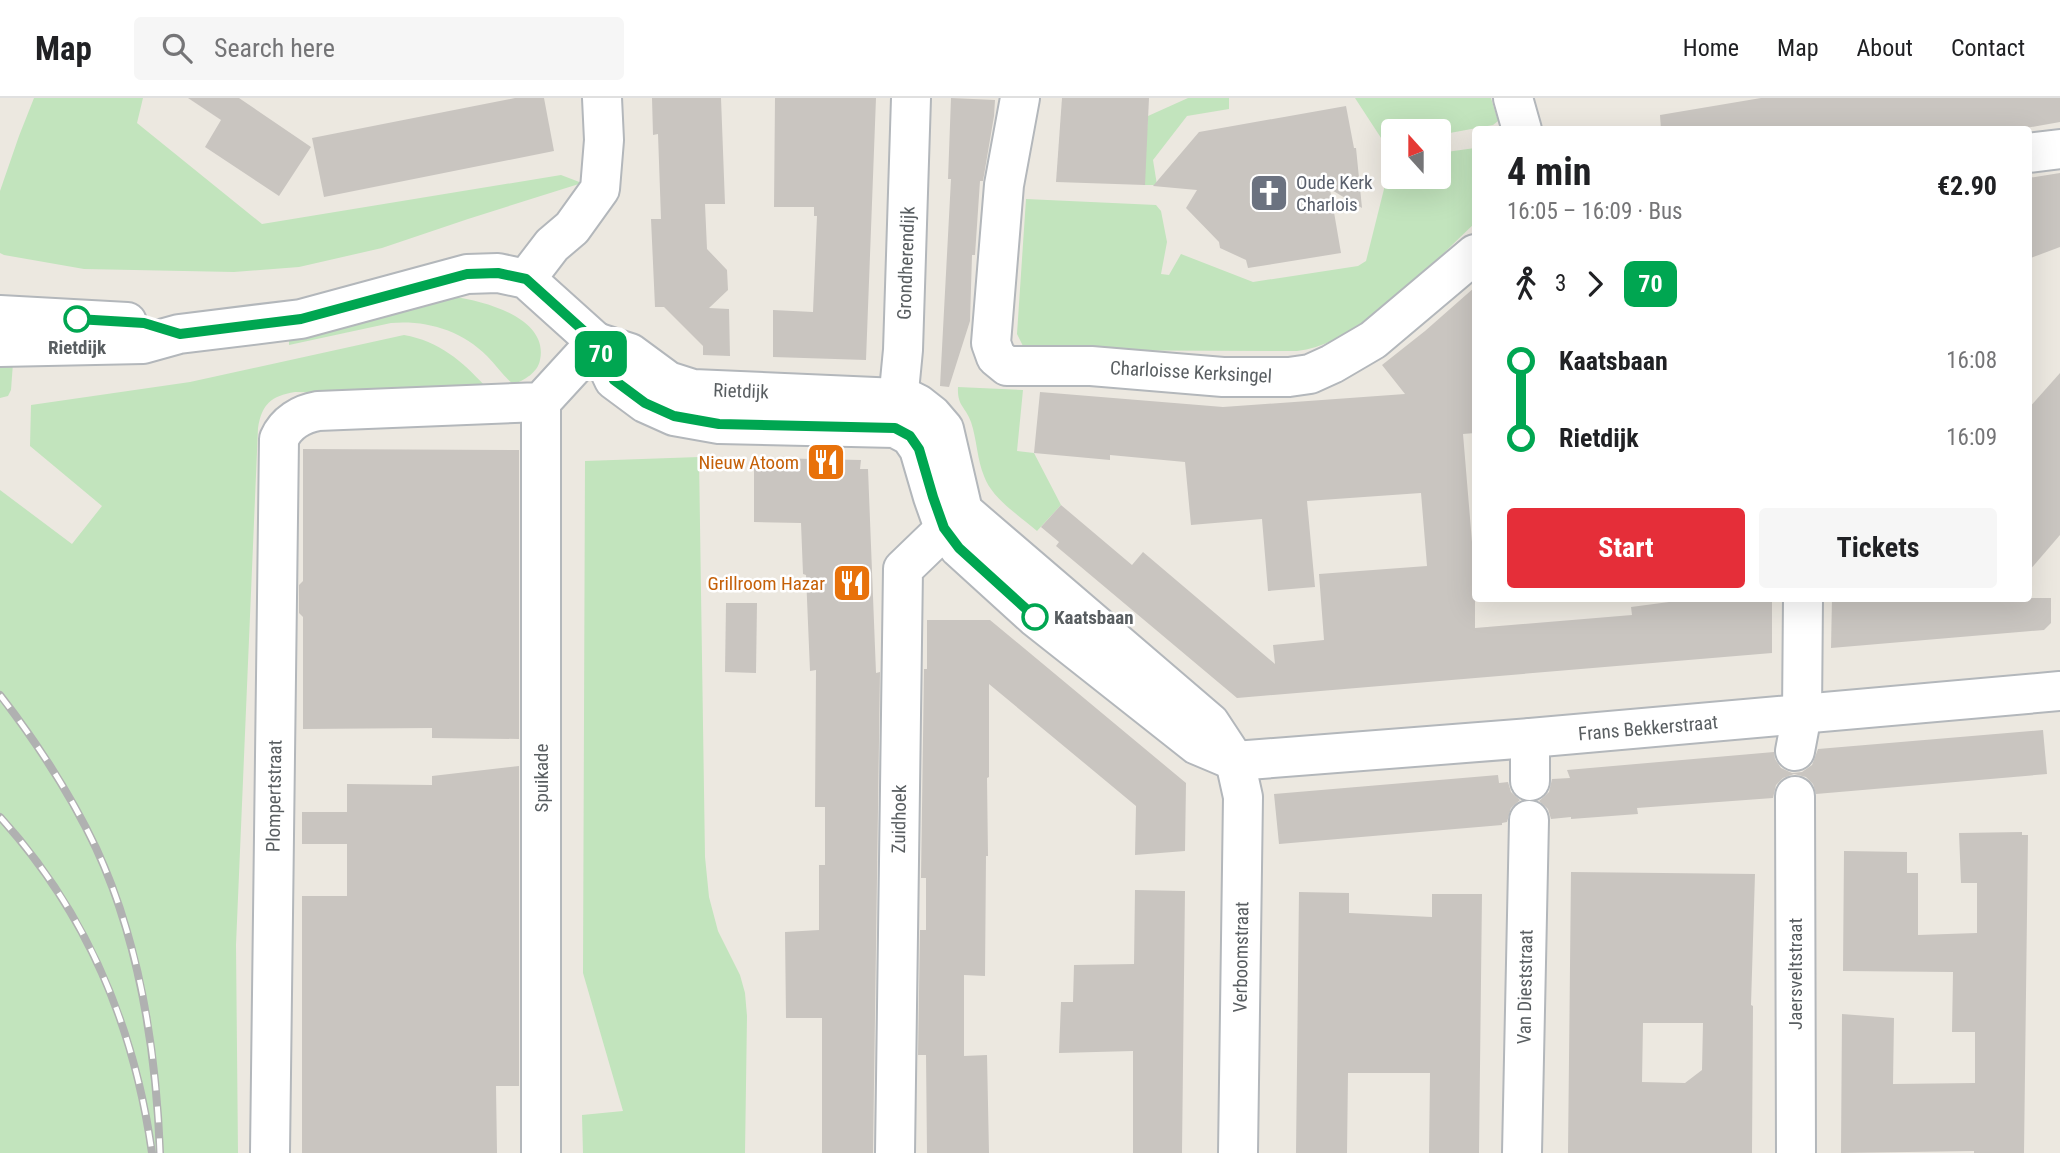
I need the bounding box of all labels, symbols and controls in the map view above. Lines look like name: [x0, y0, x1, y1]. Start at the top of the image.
search box: [134, 17, 624, 80]
text: Map: [35, 29, 92, 68]
icon: search: [158, 29, 196, 67]
text: Search here: [214, 33, 335, 63]
text: Home: [1683, 34, 1739, 62]
text: Map: [1777, 34, 1819, 62]
text: About: [1857, 34, 1913, 62]
text: Contact: [1951, 34, 2025, 62]
north arrow: [1381, 119, 1451, 189]
map controls: [1381, 119, 1451, 189]
text: 4 min: [1507, 150, 1591, 194]
place label: Oude Kerk Charlois: [1296, 171, 1373, 216]
text: €2.90: [1937, 171, 1997, 201]
church icon: Oude Kerk Charlois: [1248, 172, 1290, 214]
text: 16:05 – 16:09 · Bus: [1507, 198, 1683, 225]
street label: Grondherendijk: [893, 205, 919, 320]
icon: walk: [1507, 265, 1545, 303]
icon: forward: [1576, 265, 1614, 303]
text: 3: [1555, 270, 1566, 297]
text: 70: [1638, 270, 1663, 298]
marker: Rietdijk: [64, 306, 90, 332]
line badge: 70: [570, 331, 632, 377]
place label: Rietdijk: [48, 336, 107, 359]
text: 70: [589, 340, 613, 368]
text: Kaatsbaan: [1559, 346, 1668, 376]
text: 16:08: [1946, 347, 1997, 374]
street label: Charloisse Kerksingel: [1110, 356, 1272, 388]
street label: Rietdijk: [713, 379, 770, 403]
text: Rietdijk: [1559, 423, 1639, 453]
text: 16:09: [1946, 424, 1997, 451]
restaurant icon: Nieuw Atoom: [805, 441, 847, 483]
place label: Nieuw Atoom: [698, 451, 799, 474]
button: Start: [1507, 508, 1745, 588]
button: Tickets: [1759, 508, 1997, 588]
restaurant icon: Grillroom Hazar: [831, 562, 873, 604]
place label: Grillroom Hazar: [707, 572, 825, 595]
marker: Kaatsbaan: [1022, 604, 1048, 630]
place label: Kaatsbaan: [1054, 606, 1134, 629]
street label: Frans Bekkerstraat: [1577, 710, 1719, 746]
street label: Plompertstraat: [262, 740, 286, 852]
street label: Spuikade: [530, 744, 553, 812]
street label: Zuidhoek: [887, 784, 911, 854]
street label: Verboomstraat: [1229, 901, 1253, 1013]
street label: Jaersveltstraat: [1784, 918, 1807, 1030]
street label: Van Dieststraat: [1512, 929, 1538, 1045]

